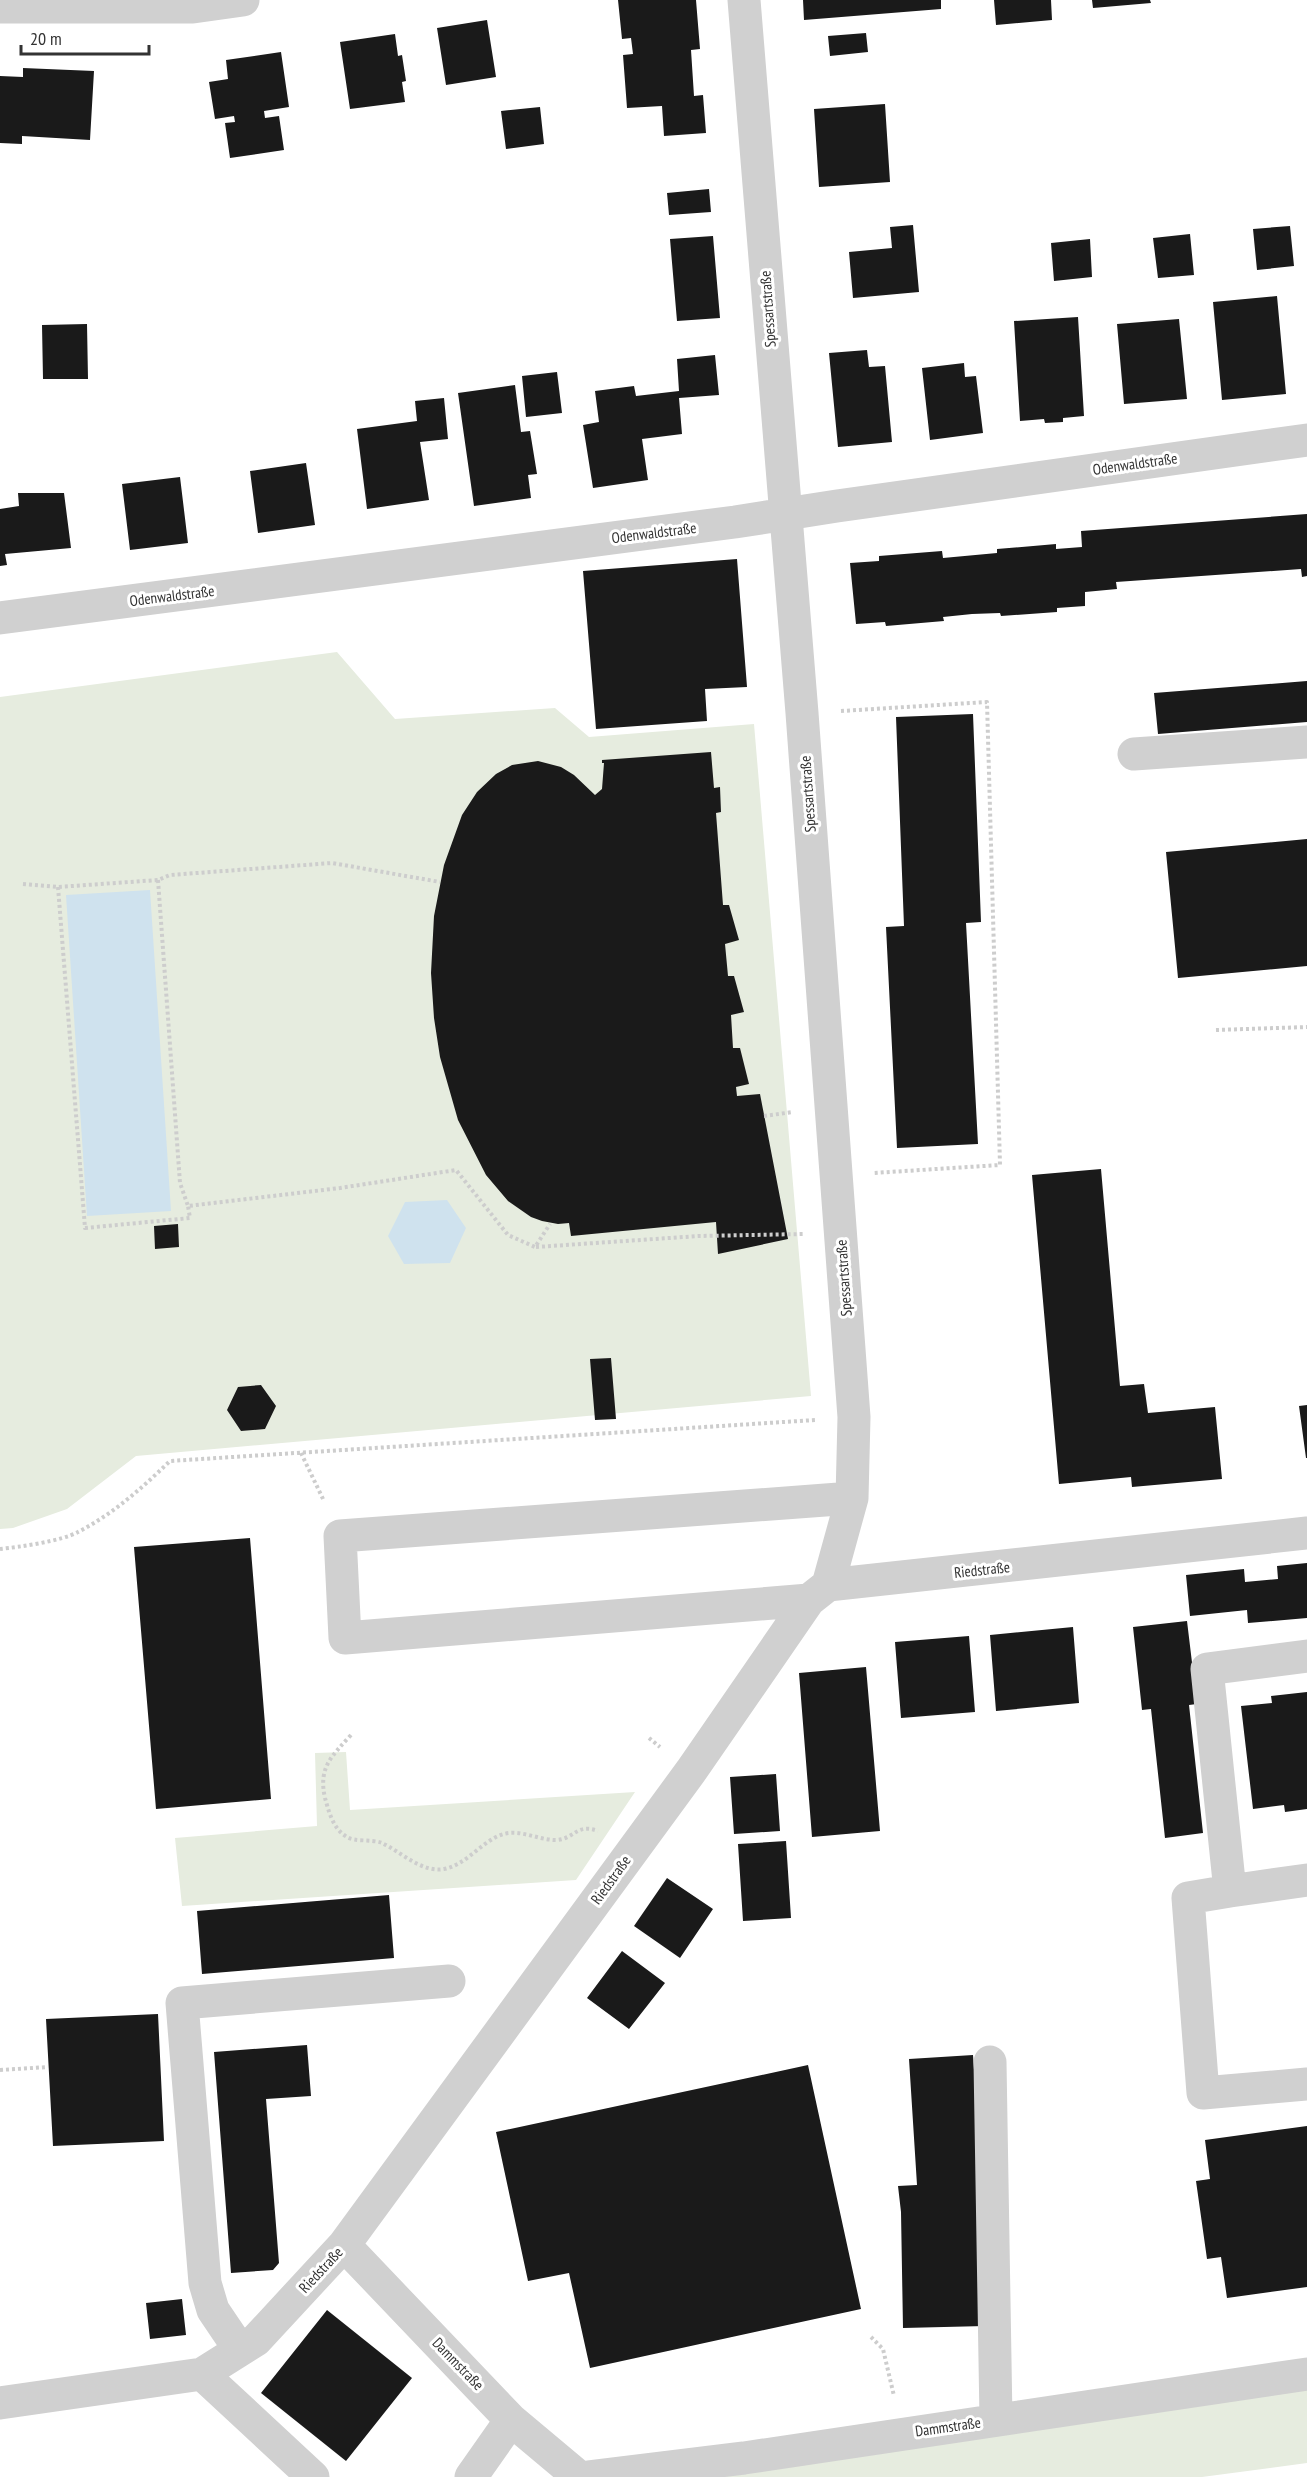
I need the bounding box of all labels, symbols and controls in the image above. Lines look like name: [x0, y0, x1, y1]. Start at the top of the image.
scale bar: [21, 18, 148, 56]
text: 20 m: [30, 27, 62, 50]
street label: Spessartstraße: [755, 270, 780, 348]
street label: Odenwaldstraße: [1091, 448, 1178, 479]
street label: Odenwaldstraße: [611, 518, 697, 547]
street label: Odenwaldstraße: [129, 581, 215, 610]
street label: Spessartstraße: [795, 755, 820, 833]
street label: Spessartstraße: [831, 1239, 856, 1317]
street label: Riedstraße: [953, 1557, 1011, 1582]
street label: Riedstraße: [586, 1851, 635, 1908]
street label: Riedstraße: [295, 2243, 347, 2297]
street label: Dammstraße: [429, 2333, 488, 2394]
street label: Dammstraße: [914, 2412, 982, 2441]

